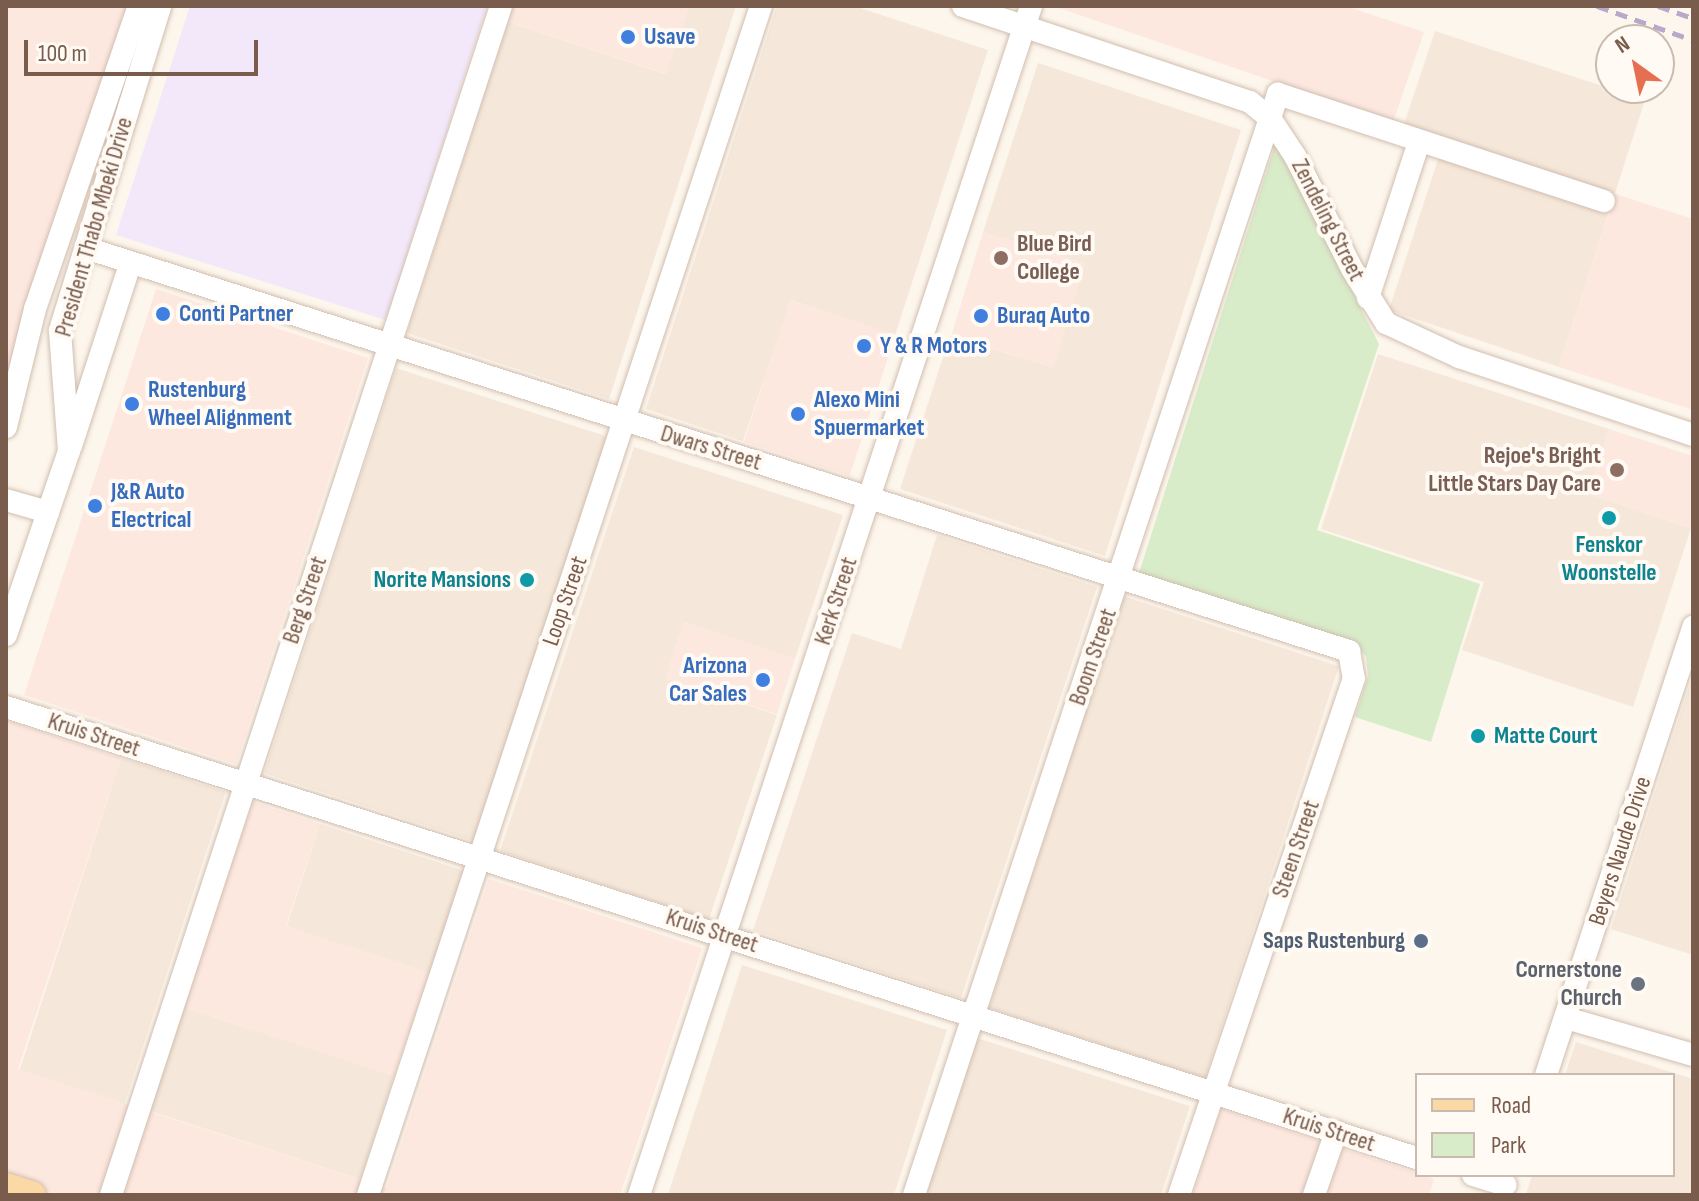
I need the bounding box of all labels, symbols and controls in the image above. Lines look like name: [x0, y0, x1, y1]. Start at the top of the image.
place label: Usave: [644, 23, 695, 51]
scale bar: [28, 24, 262, 74]
north arrow: [1595, 24, 1675, 104]
marker: Usave: [619, 28, 637, 46]
text: N: [1610, 31, 1635, 60]
text: 100 m: [38, 39, 87, 68]
street label: President Thabo Mbeki Drive: [49, 114, 139, 340]
street label: Zendeling Street: [1285, 154, 1371, 286]
place label: Blue Bird College: [1017, 230, 1092, 286]
marker: Blue Bird College: [992, 249, 1010, 267]
place label: Conti Partner: [179, 300, 293, 328]
place label: Buraq Auto: [997, 302, 1090, 330]
marker: Conti Partner: [154, 305, 172, 323]
marker: Buraq Auto: [972, 307, 990, 325]
place label: Y & R Motors: [880, 332, 987, 360]
marker: Y & R Motors: [855, 337, 873, 355]
place label: Rustenburg Wheel Alignment: [148, 376, 292, 432]
place label: Alexo Mini Spuermarket: [814, 386, 924, 442]
marker: Rustenburg Wheel Alignment: [123, 395, 141, 413]
marker: Alexo Mini Spuermarket: [789, 405, 807, 423]
street label: Dwars Street: [657, 419, 765, 477]
place label: Rejoe's Bright Little Stars Day Care: [1428, 442, 1601, 498]
marker: Rejoe's Bright Little Stars Day Care: [1608, 461, 1626, 479]
place label: J&R Auto Electrical: [111, 478, 191, 534]
marker: J&R Auto Electrical: [86, 497, 104, 515]
marker: Fenskor Woonstelle: [1600, 509, 1618, 527]
place label: Fenskor Woonstelle: [1561, 531, 1657, 587]
street label: Berg Street: [277, 552, 333, 648]
street label: Loop Street: [536, 552, 594, 650]
street label: Kerk Street: [808, 553, 864, 649]
place label: Norite Mansions: [374, 566, 511, 594]
marker: Norite Mansions: [518, 571, 536, 589]
street label: Boom Street: [1063, 605, 1123, 709]
place label: Arizona Car Sales: [669, 652, 747, 708]
marker: Arizona Car Sales: [754, 671, 772, 689]
street label: Kruis Street: [44, 707, 144, 763]
place label: Matte Court: [1494, 722, 1598, 750]
marker: Matte Court: [1469, 727, 1487, 745]
street label: Beyers Naude Drive: [1582, 773, 1658, 929]
street label: Steen Street: [1266, 796, 1326, 902]
street label: Kruis Street: [662, 903, 762, 959]
place label: Saps Rustenburg: [1263, 927, 1405, 955]
marker: Saps Rustenburg: [1412, 932, 1430, 950]
place label: Cornerstone Church: [1515, 956, 1622, 1012]
marker: Cornerstone Church: [1629, 975, 1647, 993]
legend: [1415, 1073, 1675, 1177]
text: Road: [1491, 1091, 1531, 1120]
street label: Kruis Street: [1279, 1102, 1379, 1158]
text: Park: [1491, 1131, 1526, 1160]

